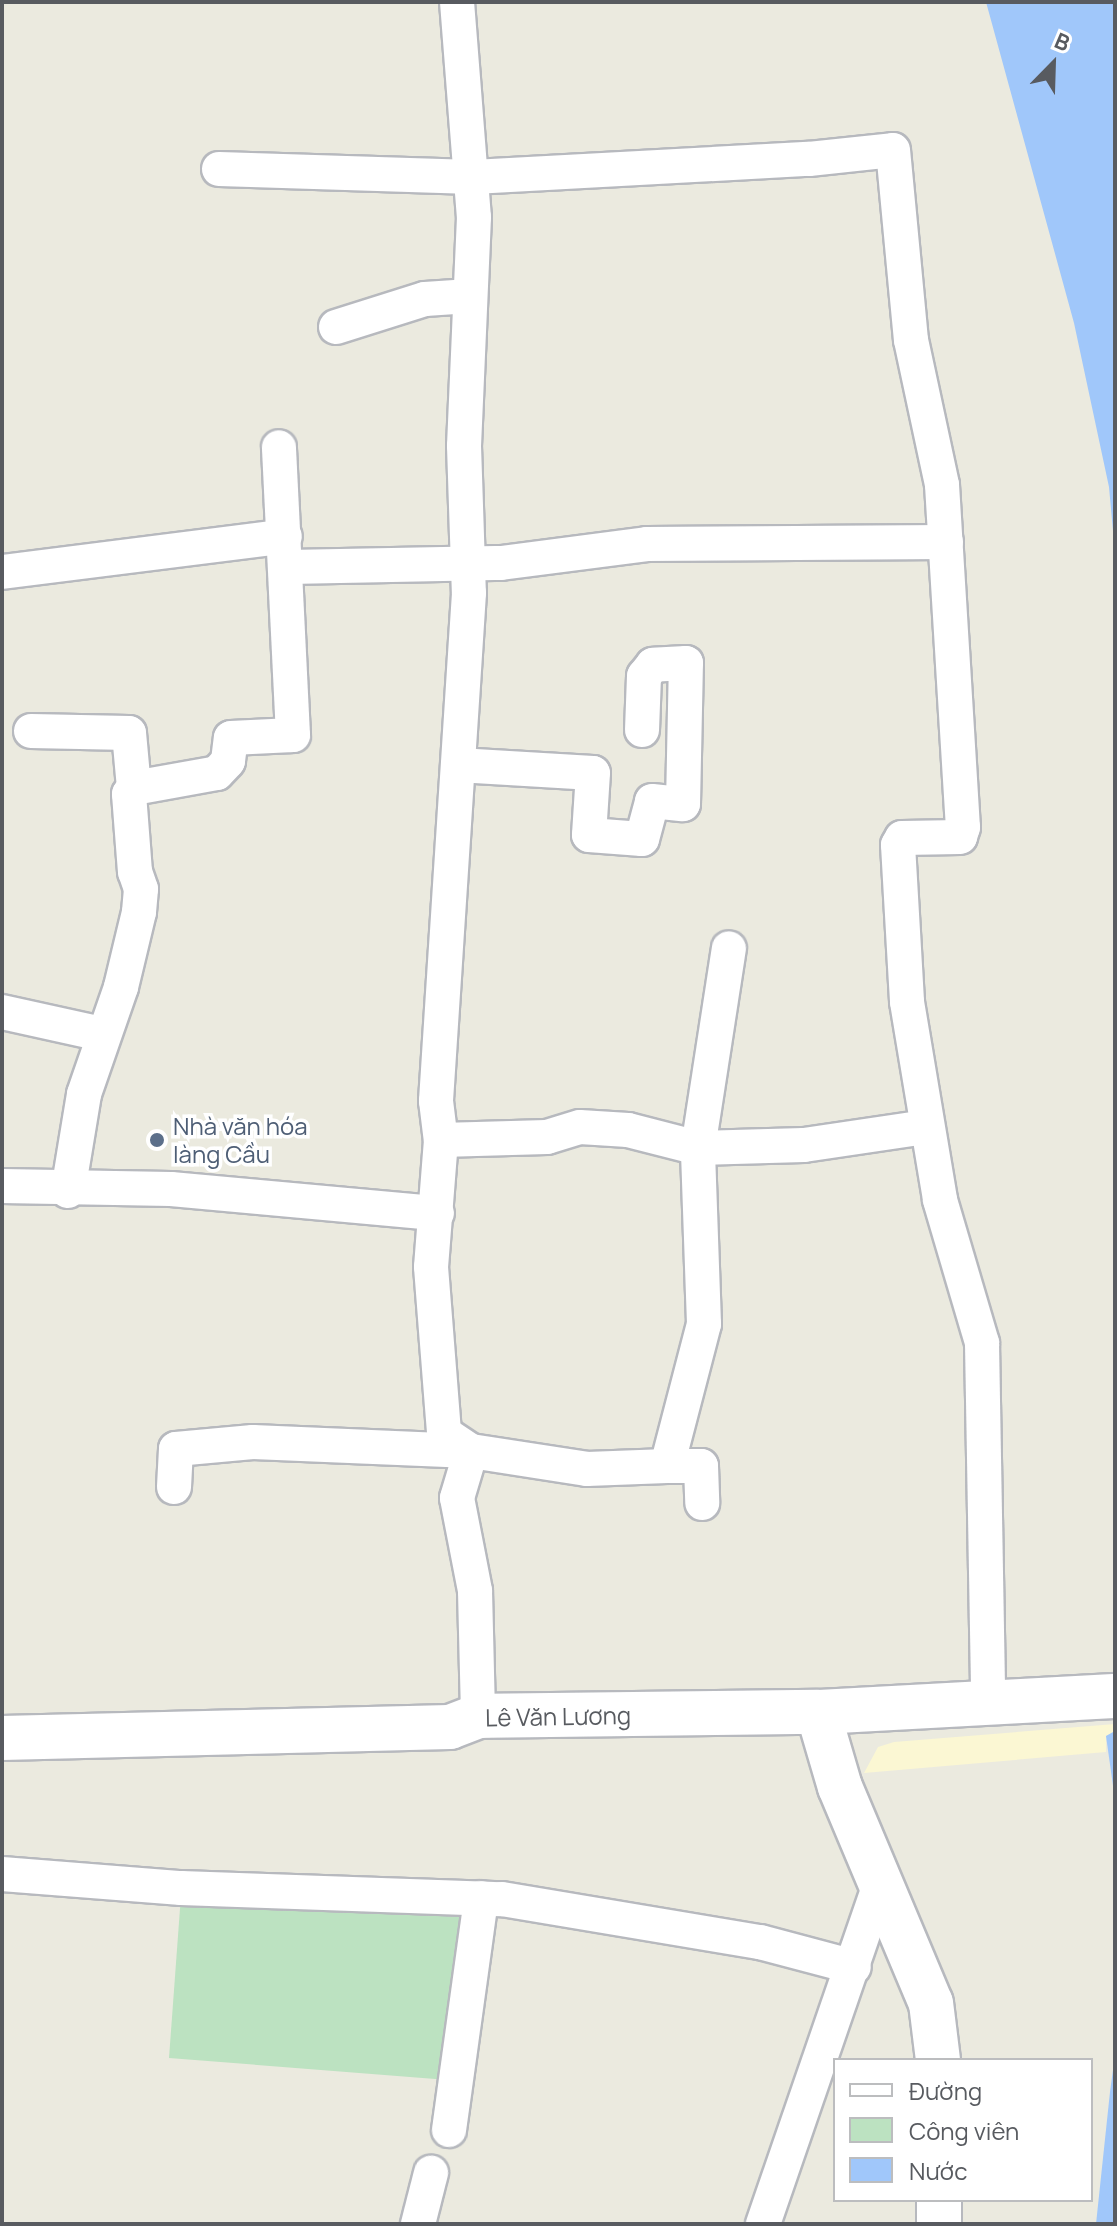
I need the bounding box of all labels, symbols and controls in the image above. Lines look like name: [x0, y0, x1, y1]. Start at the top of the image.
north arrow: [1013, 24, 1093, 104]
text: B: [1050, 25, 1075, 58]
place label: Nhà văn hóa làng Cầu: [173, 1112, 307, 1168]
marker: Nhà văn hóa làng Cầu: [148, 1131, 166, 1149]
street label: Lê Văn Lương: [485, 1700, 631, 1732]
legend: [833, 2058, 1093, 2202]
text: Đường: [909, 2074, 982, 2107]
text: Công viên: [909, 2114, 1019, 2147]
text: Nước: [909, 2154, 968, 2187]

